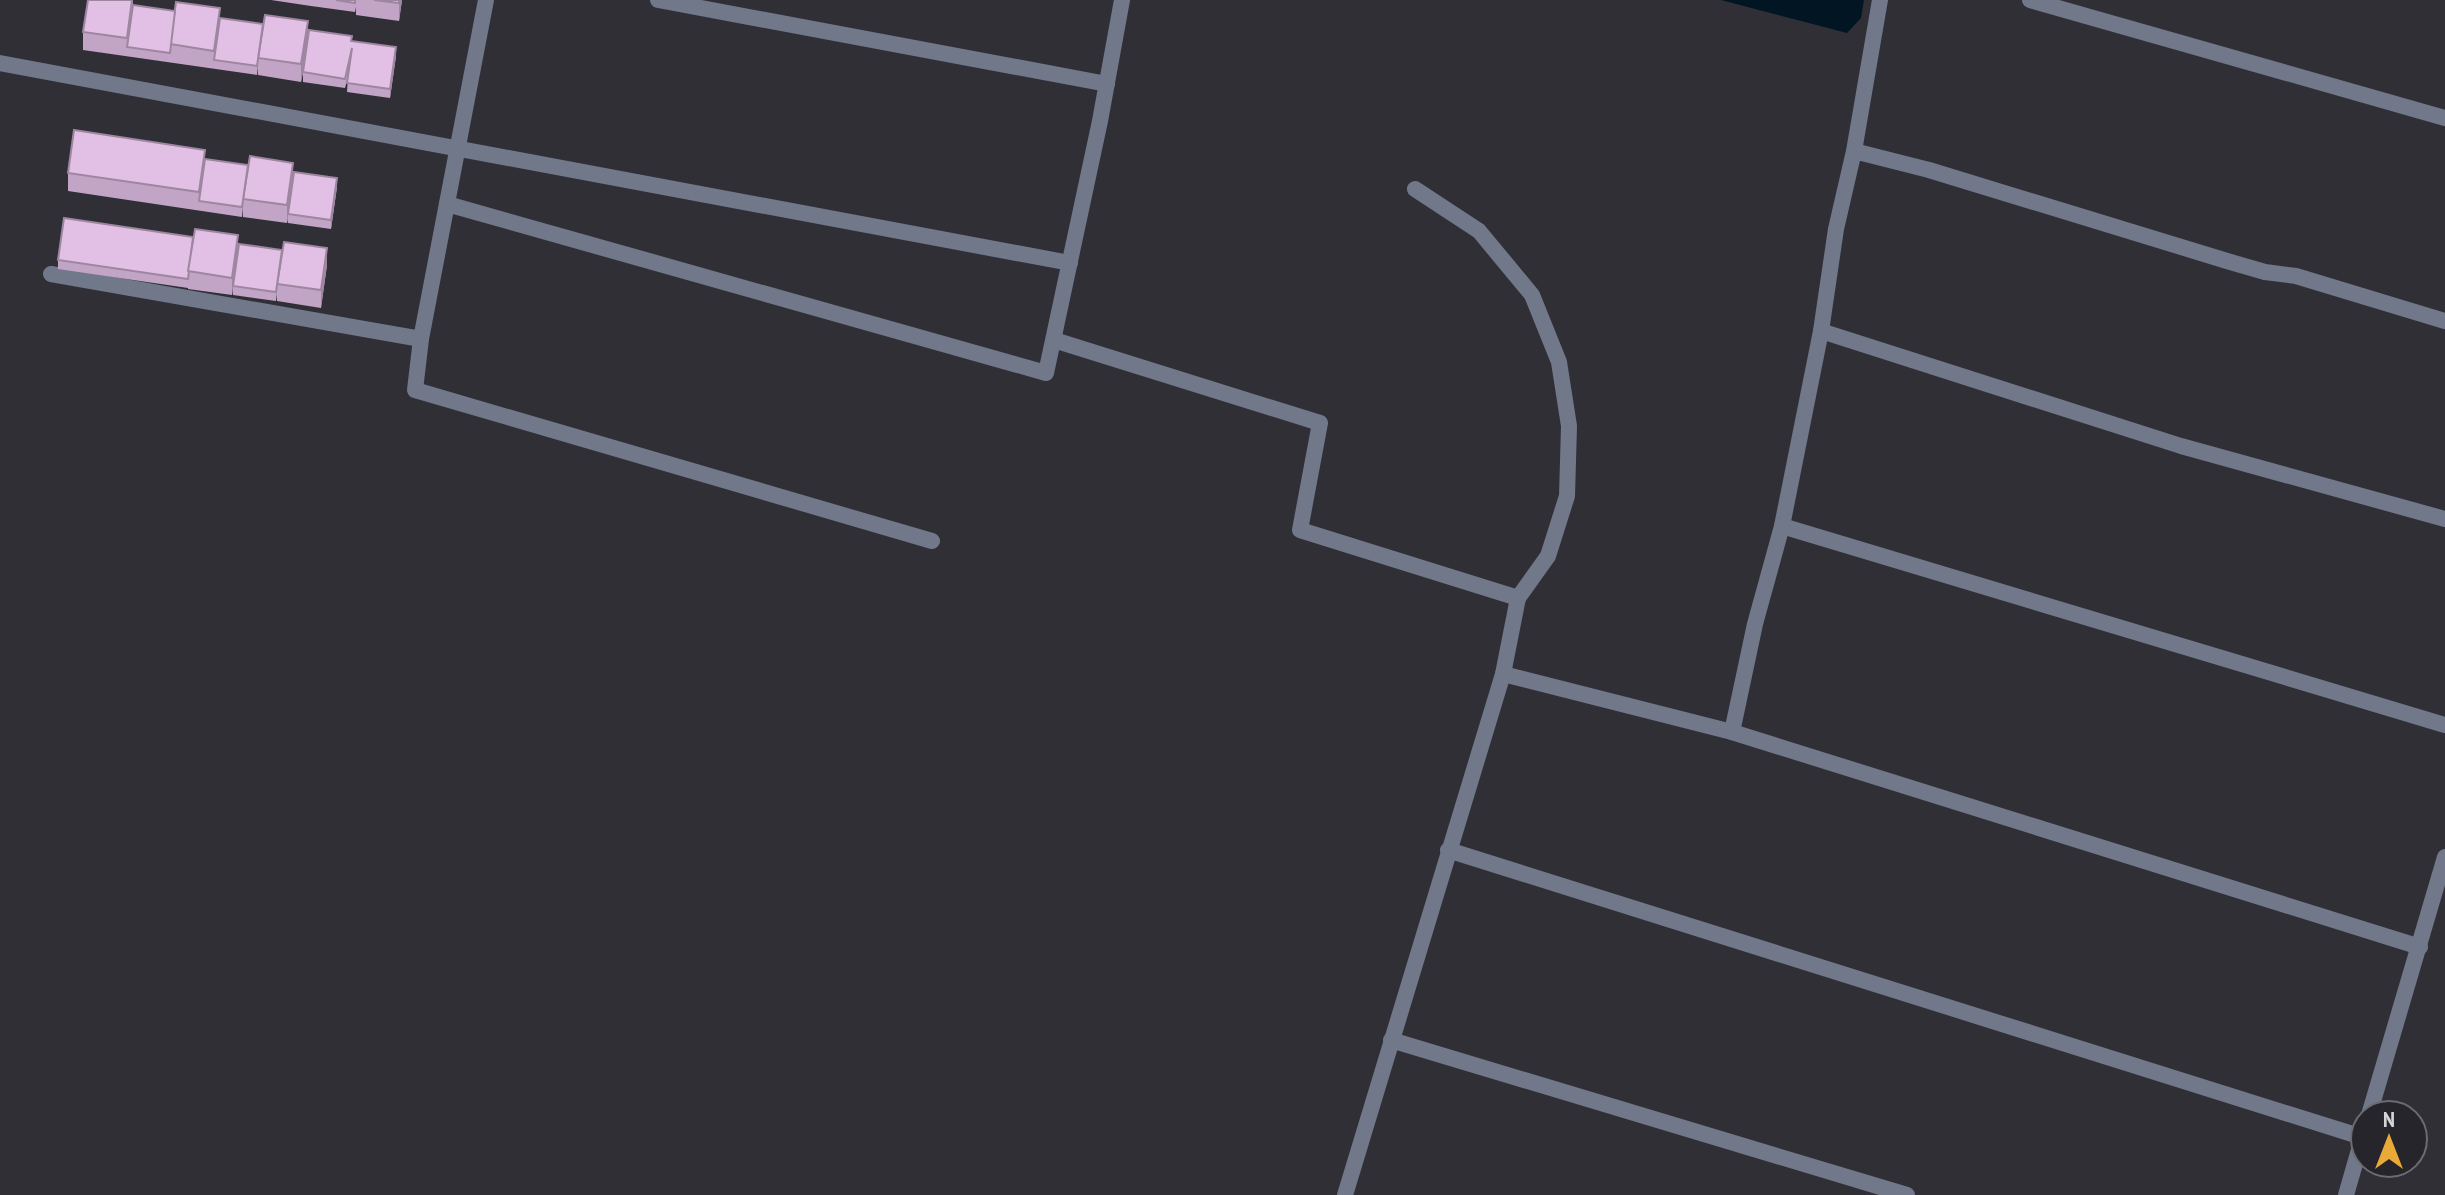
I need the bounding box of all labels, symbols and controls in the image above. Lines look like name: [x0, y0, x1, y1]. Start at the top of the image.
north arrow: [2349, 1099, 2429, 1179]
text: N: [2383, 1105, 2395, 1133]

